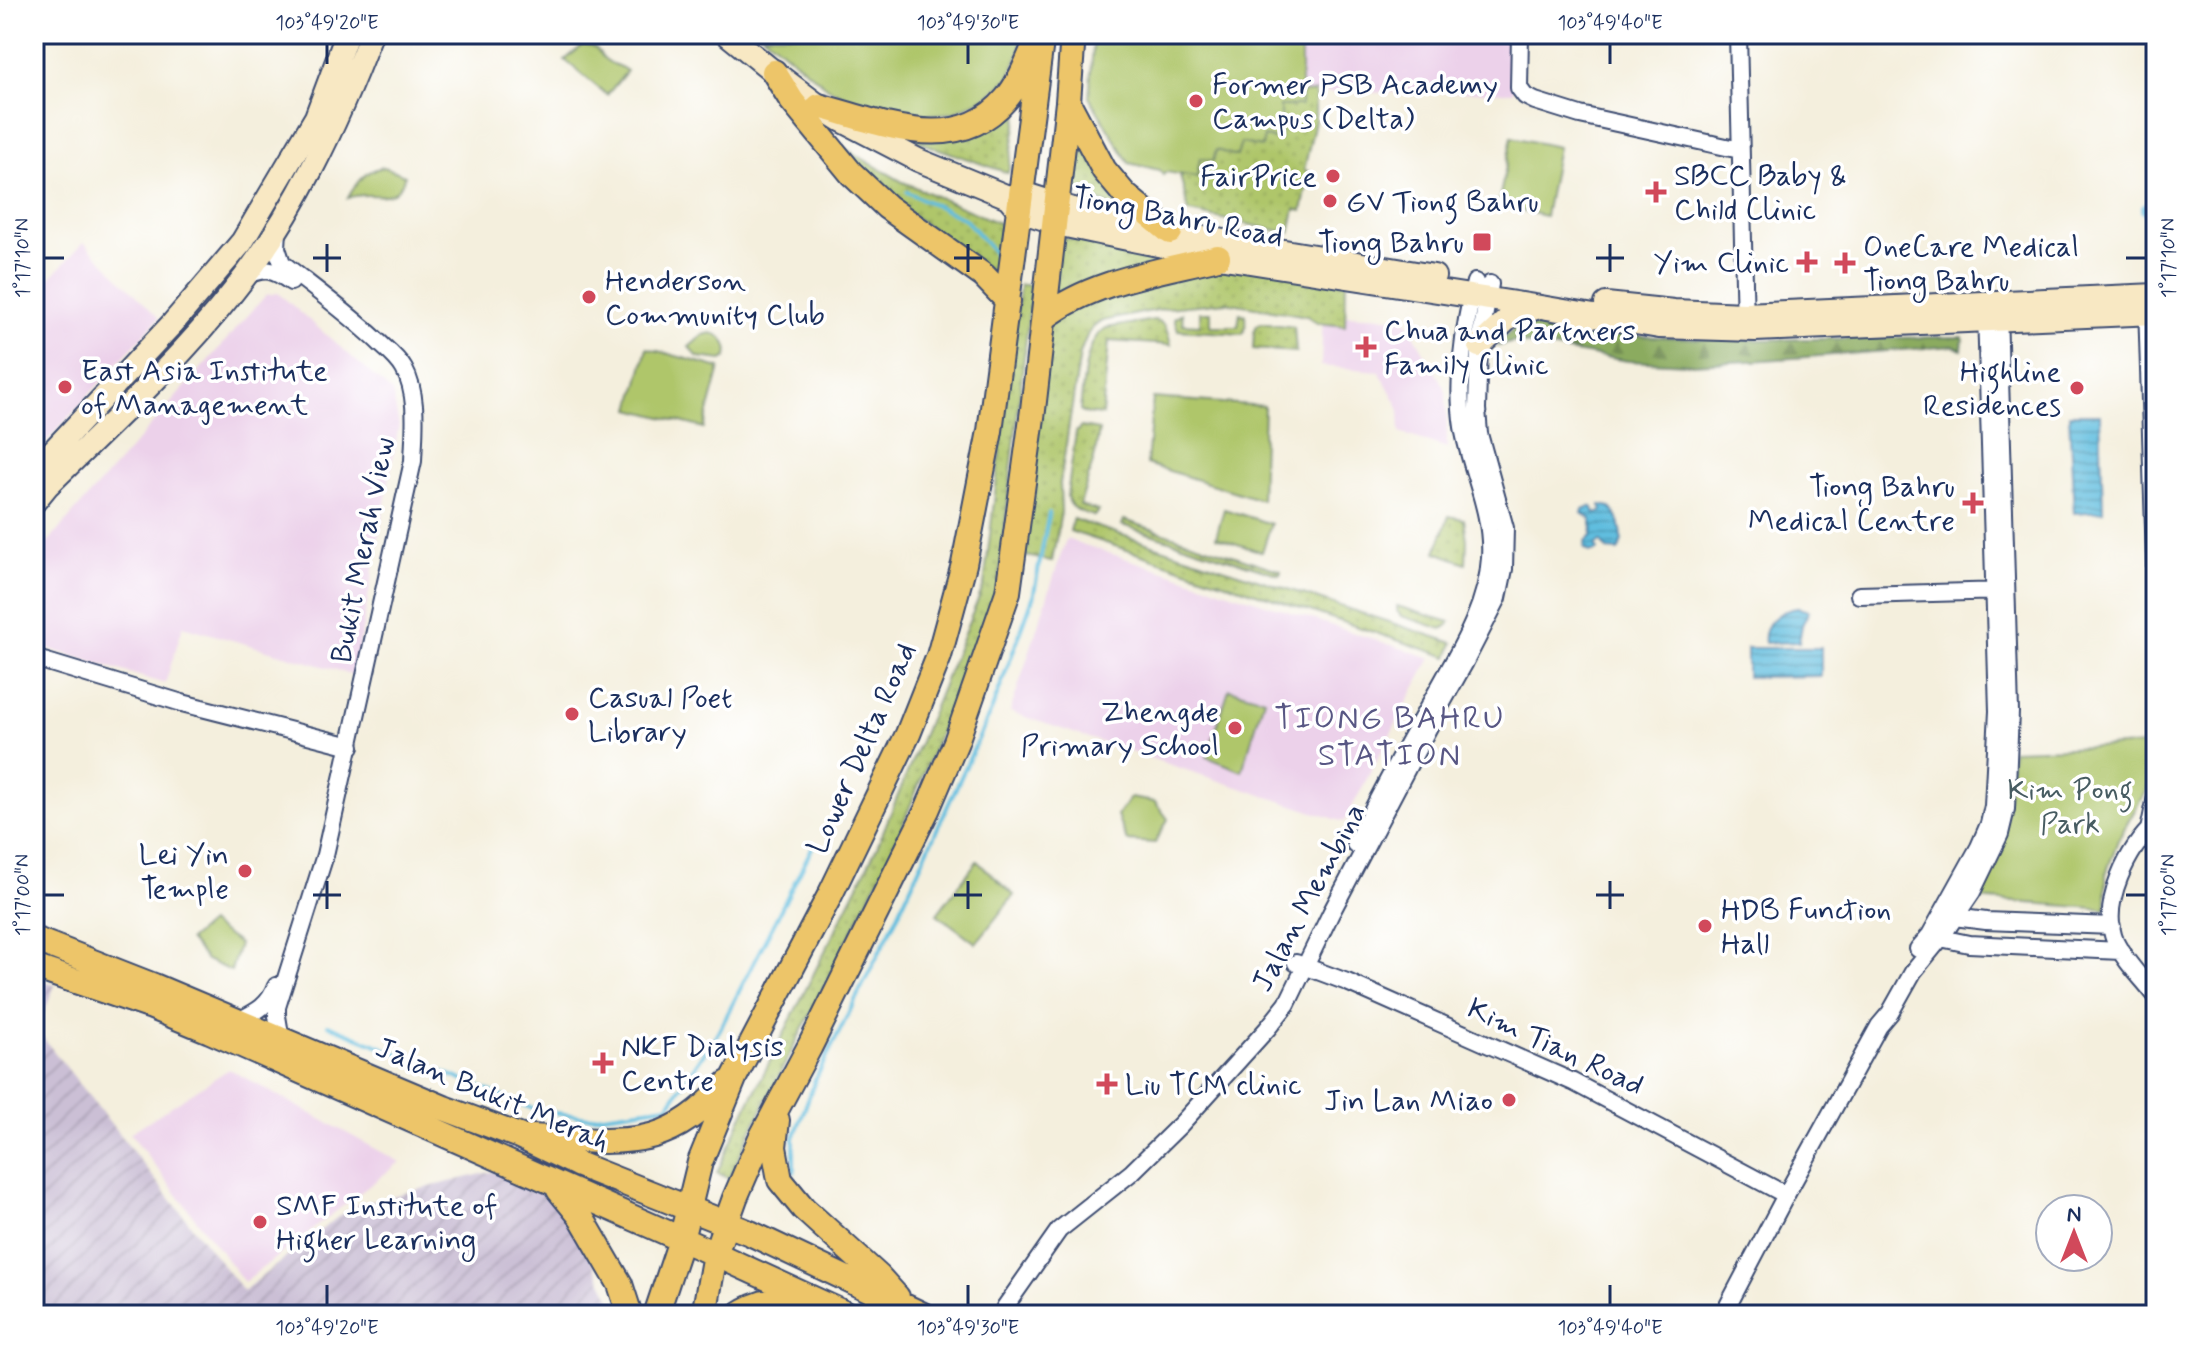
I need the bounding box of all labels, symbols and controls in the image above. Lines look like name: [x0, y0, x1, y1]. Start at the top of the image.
text: 103°49'20"E: [275, 10, 379, 37]
text: 103°49'30"E: [917, 10, 1019, 37]
text: 103°49'40"E: [1557, 10, 1663, 37]
place label: Former PSB Academy Campus (Delta): [1212, 66, 1498, 139]
marker: Former PSB Academy Campus (Delta): [1187, 92, 1205, 110]
place label: SBCC Baby & Child Clinic: [1674, 157, 1847, 230]
place label: FairPrice: [1200, 158, 1317, 197]
marker: FairPrice: [1324, 167, 1342, 185]
street label: Tiong Bahru Road: [1069, 178, 1286, 259]
marker: SBCC Baby & Child Clinic: [1645, 181, 1667, 203]
place label: GV Tiong Bahru: [1346, 183, 1539, 225]
marker: GV Tiong Bahru: [1321, 192, 1339, 210]
text: 1°17'10"N: [10, 218, 37, 298]
text: 1°17'10"N: [2156, 218, 2183, 298]
place label: Tiong Bahru: [1318, 224, 1464, 265]
place label: OneCare Medical Tiong Bahru: [1863, 228, 2079, 303]
marker: Tiong Bahru: [1471, 231, 1493, 253]
place label: Yim Clinic: [1654, 244, 1789, 283]
marker: Yim Clinic: [1796, 251, 1818, 273]
marker: OneCare Medical Tiong Bahru: [1834, 252, 1856, 274]
place label: Henderson Community Club: [605, 262, 825, 335]
marker: Henderson Community Club: [580, 288, 598, 306]
place label: Chua and Partners Family Clinic: [1384, 312, 1636, 385]
marker: Chua and Partners Family Clinic: [1355, 336, 1377, 358]
place label: East Asia Institute of Management: [81, 352, 328, 425]
place label: Highline Residences: [1923, 353, 2061, 426]
marker: East Asia Institute of Management: [56, 378, 74, 396]
marker: Highline Residences: [2068, 379, 2086, 397]
street label: Bukit Merah View: [323, 434, 404, 666]
place label: Tiong Bahru Medical Centre: [1748, 468, 1955, 541]
marker: Tiong Bahru Medical Centre: [1962, 492, 1984, 514]
street label: Lower Delta Road: [798, 637, 926, 860]
place label: Casual Poet Library: [588, 679, 733, 752]
place label: Zhengde Primary School: [1021, 693, 1219, 766]
district label: TIONG BAHRU STATION: [1274, 698, 1506, 777]
marker: Casual Poet Library: [563, 705, 581, 723]
marker: Zhengde Primary School: [1226, 719, 1244, 737]
park label: Kim Pong Park: [2007, 771, 2133, 844]
street label: Jalan Membina: [1243, 797, 1375, 999]
place label: Lei Yin Temple: [139, 836, 229, 909]
text: 1°17'00"N: [10, 854, 37, 936]
text: 1°17'00"N: [2156, 854, 2183, 936]
marker: Lei Yin Temple: [236, 862, 254, 880]
place label: HDB Function Hall: [1721, 891, 1891, 964]
marker: HDB Function Hall: [1696, 917, 1714, 935]
street label: Kim Tian Road: [1461, 989, 1650, 1105]
street label: Jalan Bukit Merah: [369, 1028, 615, 1162]
place label: NKF Dialysis Centre: [621, 1028, 784, 1101]
marker: NKF Dialysis Centre: [592, 1052, 614, 1074]
place label: Liu TCM clinic: [1125, 1066, 1302, 1105]
marker: Liu TCM clinic: [1096, 1073, 1118, 1095]
place label: Jin Lan Miao: [1324, 1082, 1493, 1121]
marker: Jin Lan Miao: [1500, 1091, 1518, 1109]
place label: SMF Institute of Higher Learning: [276, 1187, 497, 1263]
north arrow: [2034, 1193, 2114, 1273]
text: N: [2067, 1201, 2081, 1229]
marker: SMF Institute of Higher Learning: [251, 1213, 269, 1231]
text: 103°49'20"E: [275, 1315, 379, 1342]
text: 103°49'30"E: [917, 1315, 1019, 1342]
text: 103°49'40"E: [1557, 1315, 1663, 1342]

